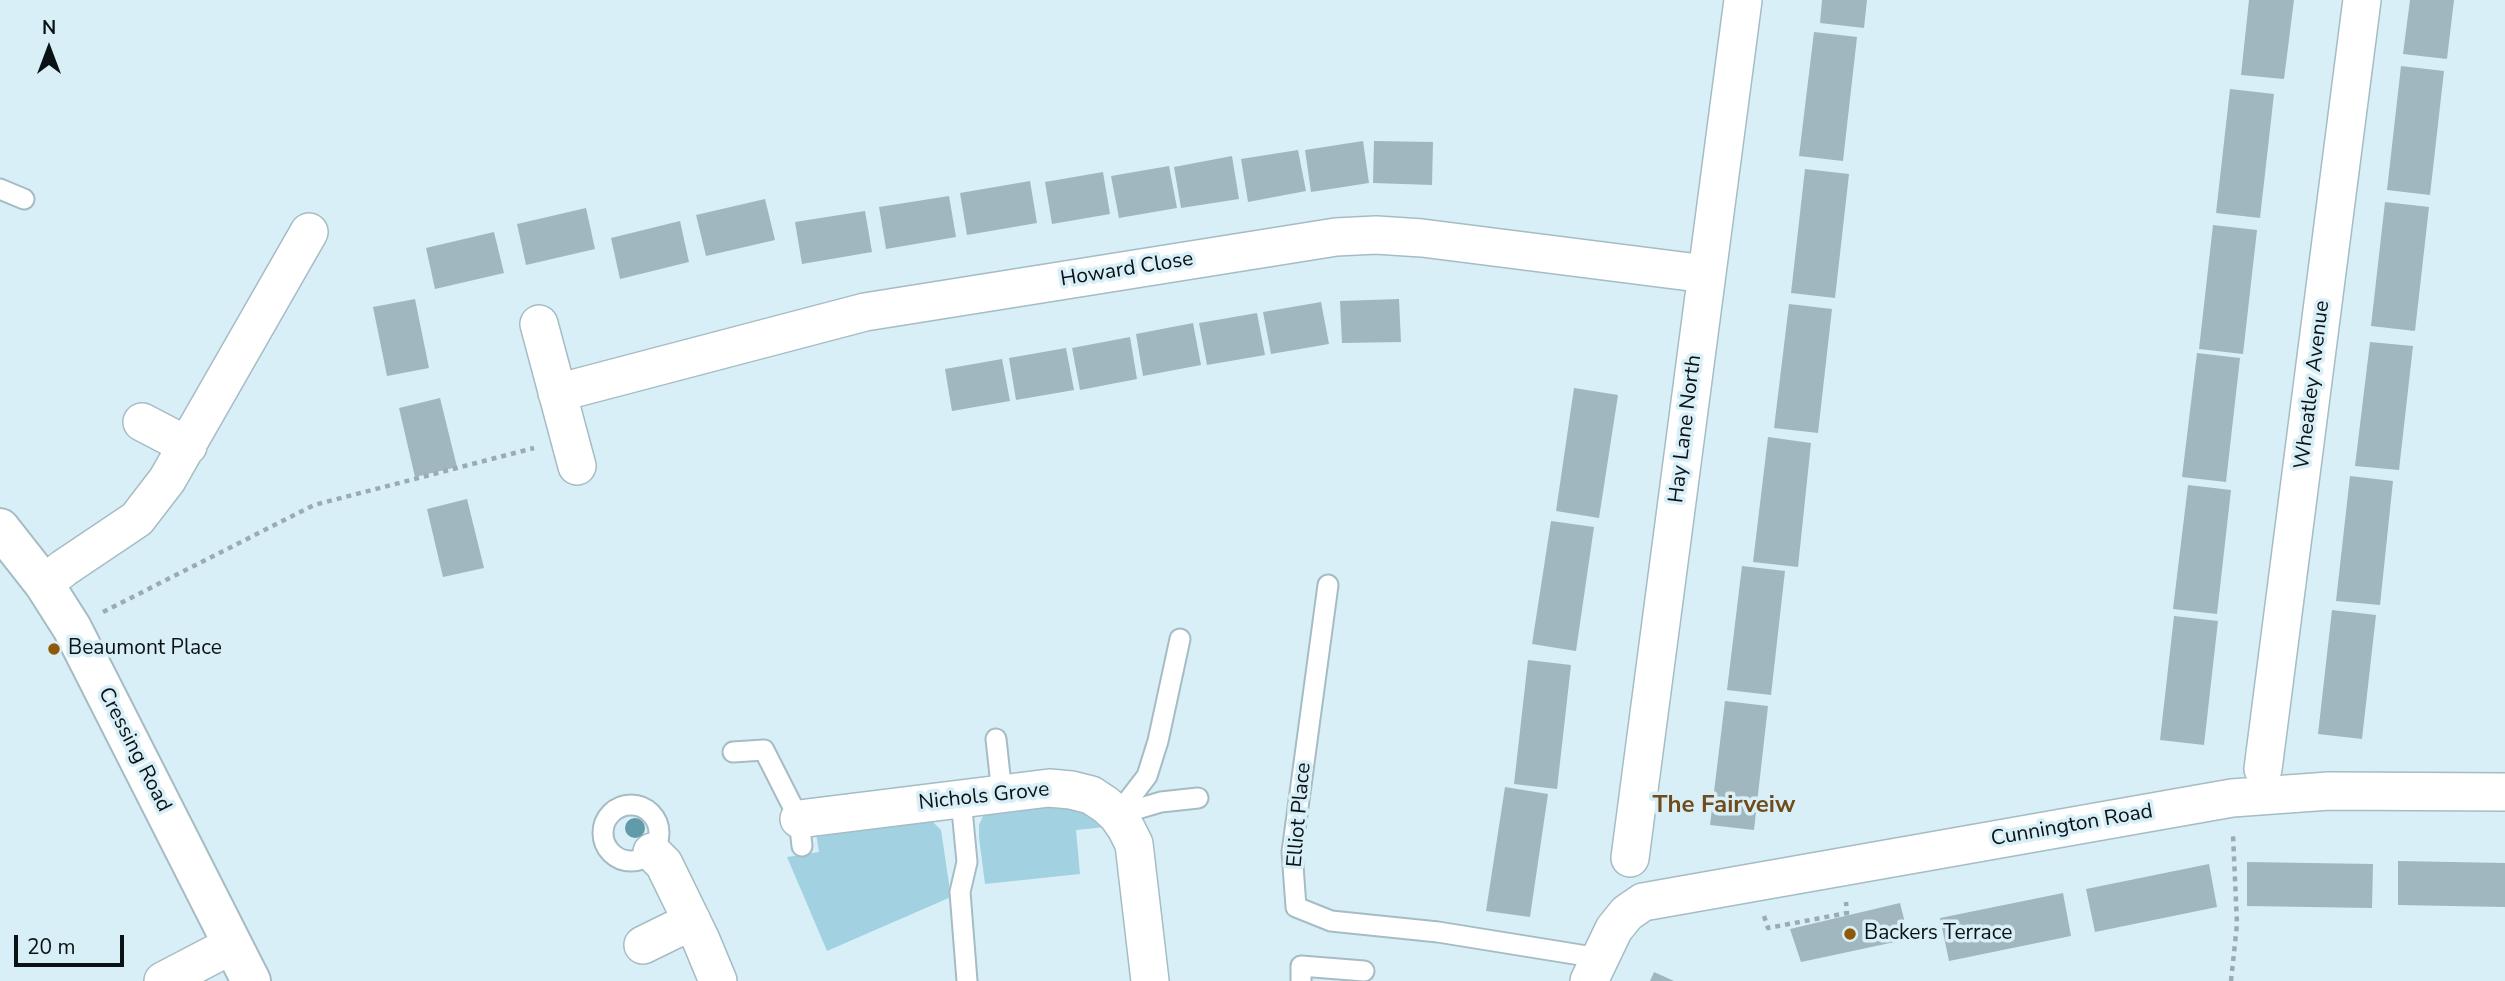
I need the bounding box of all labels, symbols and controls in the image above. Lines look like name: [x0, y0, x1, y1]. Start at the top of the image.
north arrow: [14, 14, 84, 84]
text: N: [42, 15, 56, 41]
street label: Howard Close: [1059, 247, 1195, 293]
street label: Wheatley Avenue: [2290, 299, 2336, 471]
street label: Hay Lane North: [1664, 354, 1708, 504]
place label: Beaumont Place: [68, 636, 222, 662]
marker: Beaumont Place: [46, 641, 62, 657]
street label: Cressing Road: [92, 684, 176, 816]
street label: Elliot Place: [1283, 762, 1317, 868]
street label: Nichols Grove: [917, 778, 1051, 816]
district label: The Fairveiw: [1653, 792, 1795, 820]
street label: Cunnington Road: [1989, 799, 2155, 853]
place label: Backers Terrace: [1864, 921, 2012, 947]
scale bar: [18, 922, 128, 966]
marker: Backers Terrace: [1842, 926, 1858, 942]
text: 20 m: [27, 933, 76, 961]

